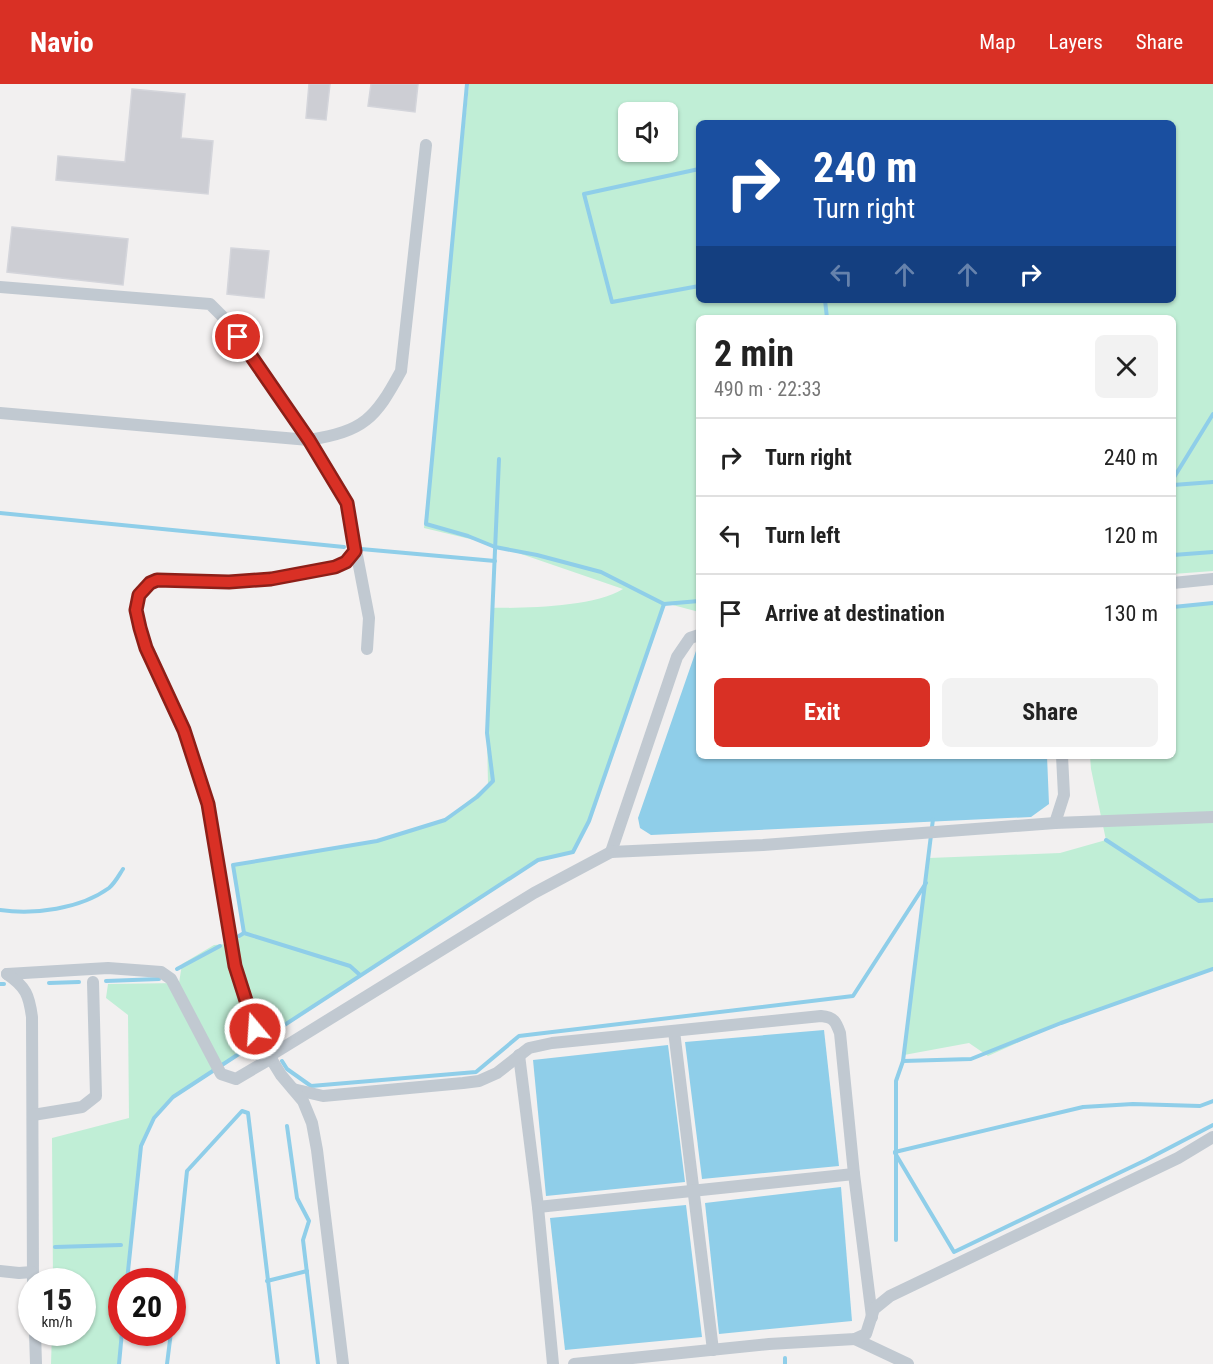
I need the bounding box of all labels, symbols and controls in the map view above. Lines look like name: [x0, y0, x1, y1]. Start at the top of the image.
text: Navio: [30, 26, 94, 59]
text: Map: [979, 30, 1016, 54]
text: Layers: [1049, 30, 1103, 54]
text: Share: [1136, 30, 1183, 54]
map controls: [618, 102, 678, 162]
button: sound: [618, 102, 678, 162]
text: 240 m: [813, 143, 918, 192]
icon: right: [714, 144, 792, 222]
text: Turn right: [813, 193, 915, 225]
icon: left: [825, 258, 858, 291]
icon: ahead: [888, 258, 921, 291]
icon: ahead: [951, 258, 984, 291]
icon: right: [1014, 258, 1047, 291]
pin: [212, 311, 263, 362]
icon: arrive: [221, 320, 254, 353]
text: 2 min: [714, 333, 794, 375]
button: close: [1095, 335, 1158, 398]
text: 490 m · 22:33: [714, 377, 821, 401]
icon: right: [714, 441, 747, 474]
text: Turn right: [765, 445, 852, 470]
text: 240 m: [1104, 445, 1158, 470]
icon: left: [714, 519, 747, 552]
text: Turn left: [765, 523, 840, 548]
text: 120 m: [1104, 523, 1158, 548]
icon: arrive: [714, 597, 747, 630]
text: Arrive at destination: [765, 601, 945, 626]
text: 130 m: [1104, 601, 1158, 626]
button: Exit: [714, 678, 930, 747]
button: Share: [942, 678, 1158, 747]
position arrow: [223, 997, 287, 1061]
speed limit sign: 20: [108, 1268, 186, 1346]
text: 15: [42, 1282, 72, 1317]
text: km/h: [42, 1313, 72, 1331]

